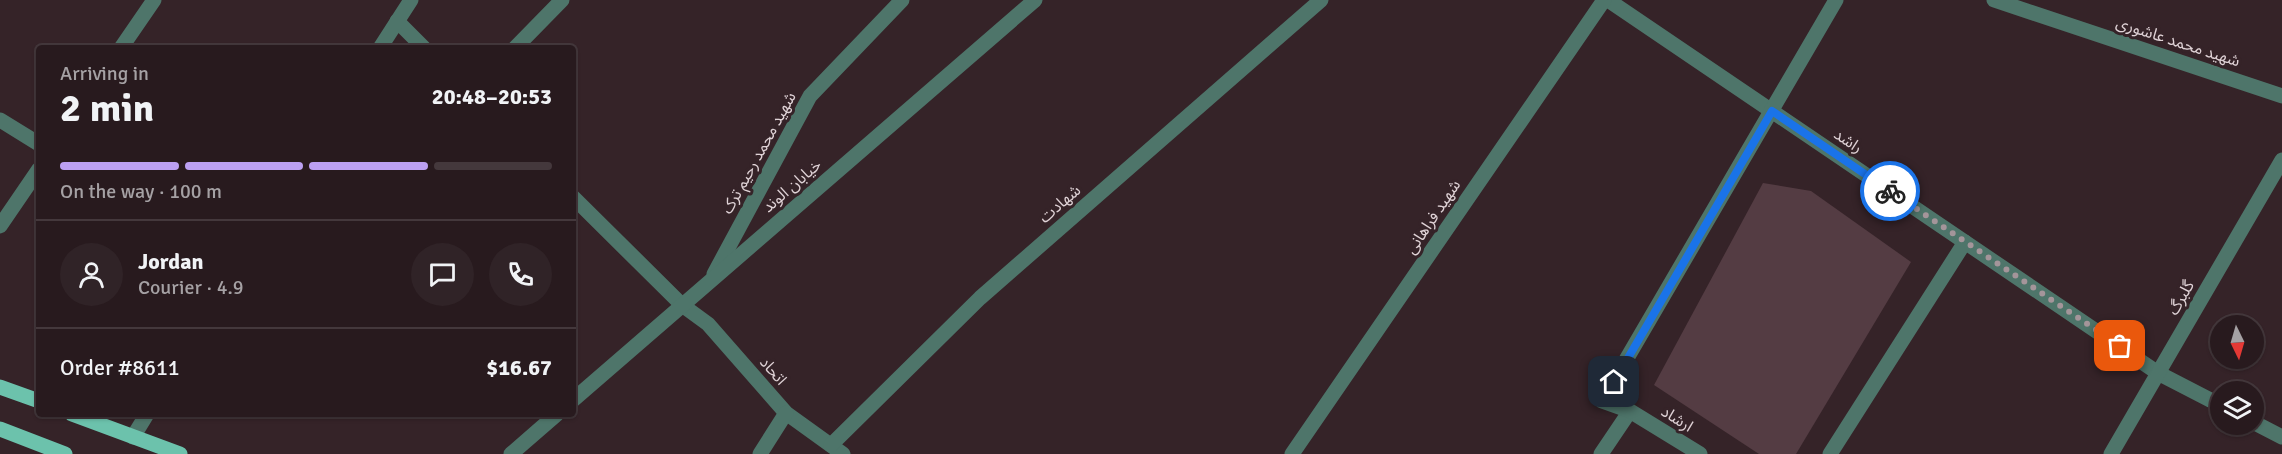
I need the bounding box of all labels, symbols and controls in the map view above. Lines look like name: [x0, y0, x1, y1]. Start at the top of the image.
street label: شهید محمد عاشوری: [2113, 12, 2243, 72]
text: Arriving in: [60, 61, 149, 86]
text: 20:48–20:53: [432, 83, 552, 110]
text: 2 min: [60, 84, 154, 132]
street label: شهید محمد رحیم ترک: [717, 89, 803, 218]
street label: راشد: [1830, 124, 1866, 158]
street label: خیابان الوند: [758, 155, 826, 217]
courier: [1860, 161, 1920, 221]
icon: bike: [1874, 175, 1907, 208]
street label: شهید فراهانی: [1401, 176, 1465, 258]
text: On the way · 100 m: [60, 179, 222, 204]
street label: شهادت: [1035, 180, 1085, 228]
button: person: [60, 243, 123, 306]
button: chat: [411, 243, 474, 306]
button: phone: [489, 243, 552, 306]
text: Jordan: [138, 248, 204, 275]
text: Courier · 4.9: [138, 275, 244, 300]
street label: گلبرگ: [2163, 277, 2199, 319]
north arrow: [2210, 315, 2264, 369]
map controls: [2210, 315, 2264, 435]
pin: [2094, 320, 2145, 371]
icon: bag: [2103, 329, 2136, 362]
street label: اتحاد: [755, 353, 791, 389]
text: Order #8611: [60, 354, 180, 381]
text: $16.67: [486, 354, 552, 381]
pin: [1588, 356, 1639, 407]
icon: home: [1597, 365, 1630, 398]
button: layers: [2210, 381, 2264, 435]
street label: ارشاد: [1657, 401, 1697, 437]

